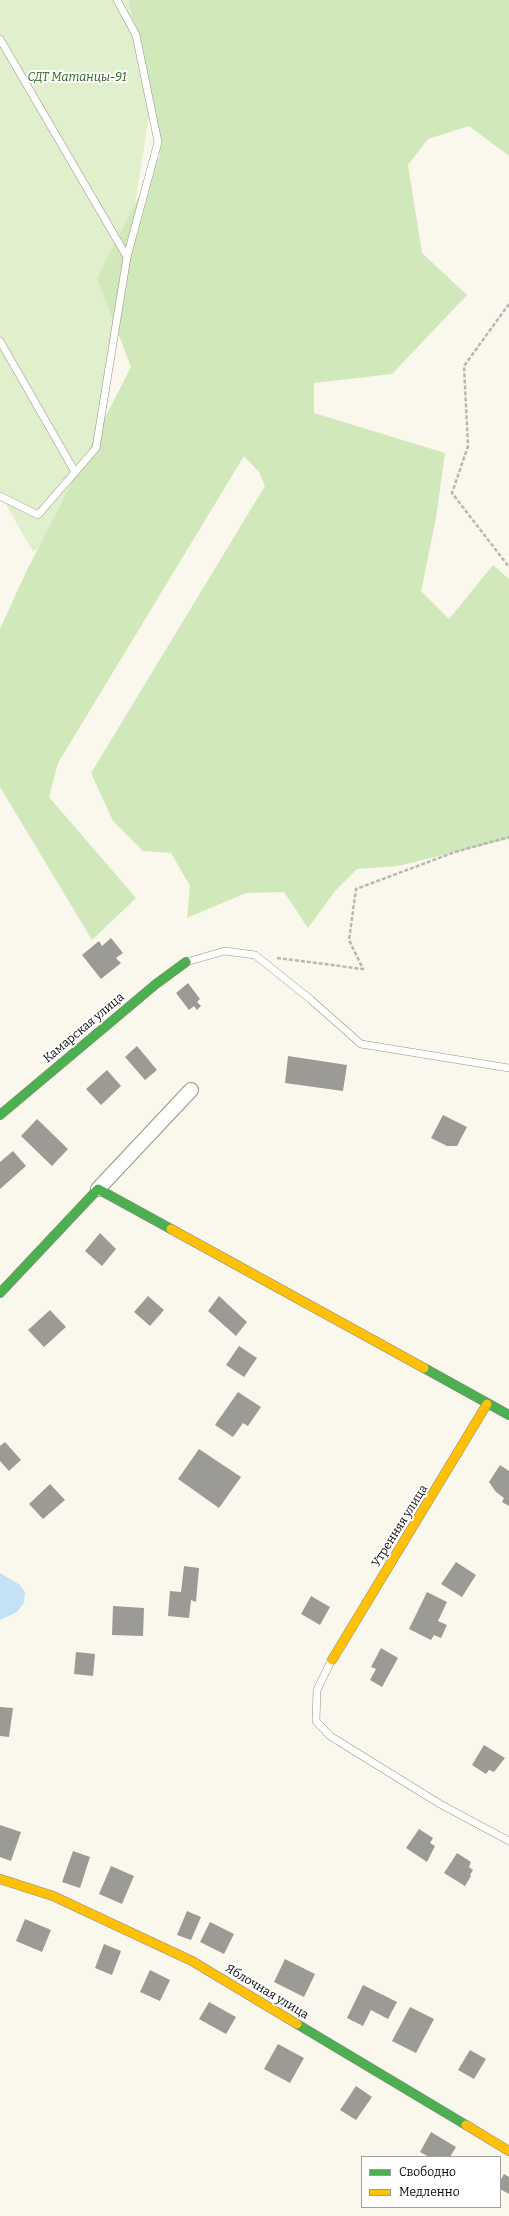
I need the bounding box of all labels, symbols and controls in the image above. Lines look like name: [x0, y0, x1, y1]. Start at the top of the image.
park label: СДТ Матанцы-91: [27, 71, 127, 85]
street label: Камарская улица: [41, 990, 127, 1066]
street label: Утренняя улица: [369, 1482, 431, 1570]
street label: Яблочная улица: [223, 1962, 311, 2022]
legend: [361, 2156, 501, 2208]
text: Свободно: [399, 2165, 456, 2179]
text: Медленно: [399, 2185, 460, 2199]

